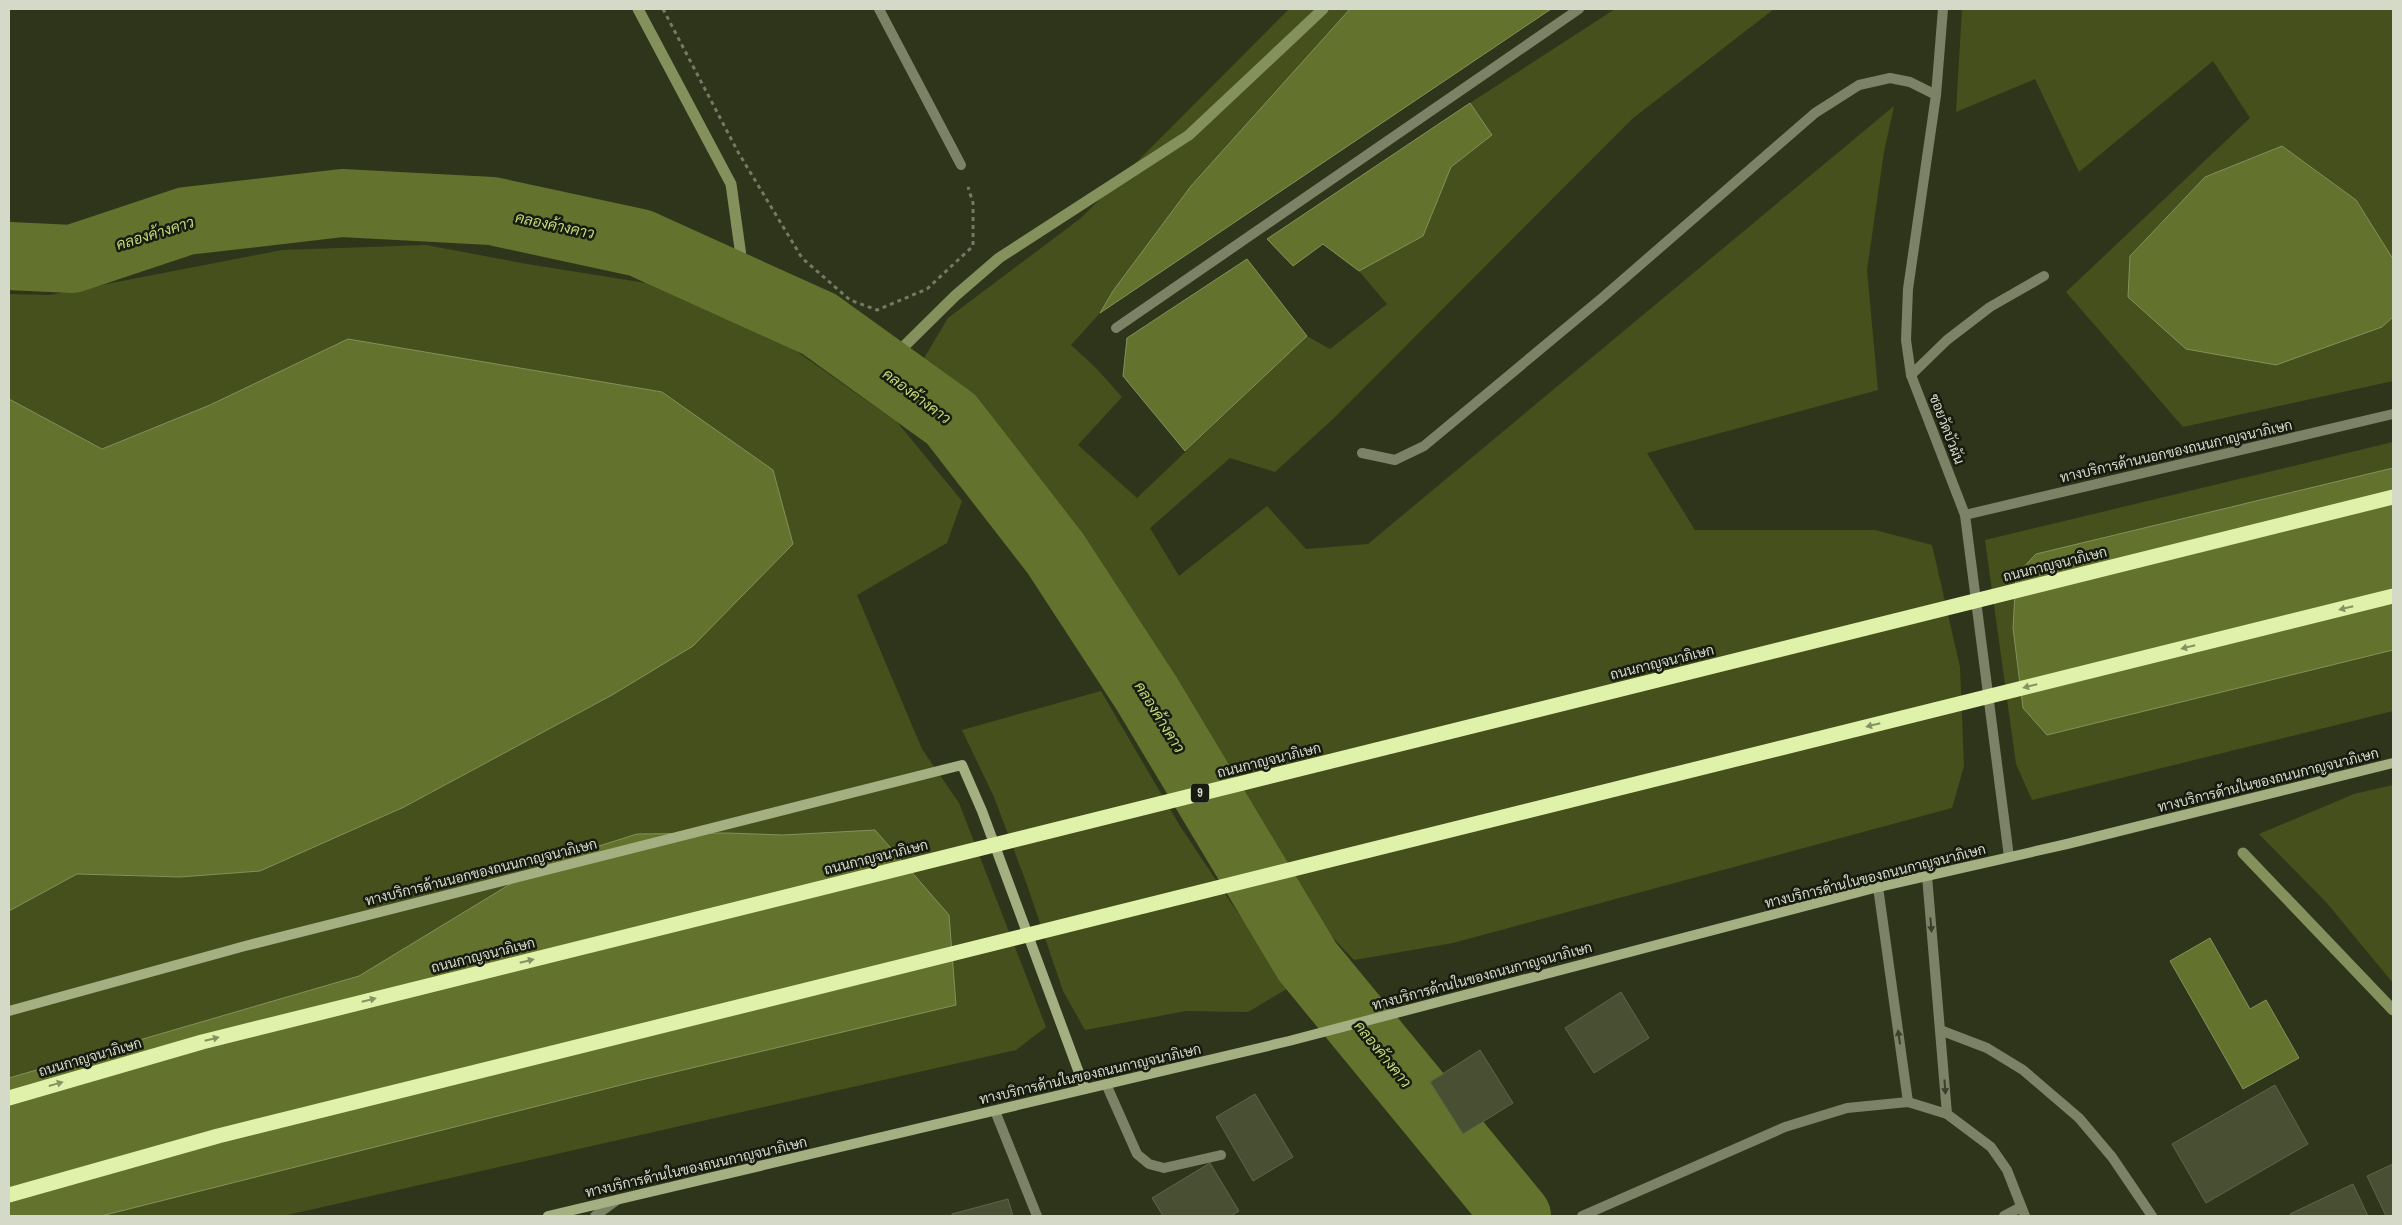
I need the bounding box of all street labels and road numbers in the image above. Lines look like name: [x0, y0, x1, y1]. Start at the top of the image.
street label: ซอยวัดบัวผัน: [1925, 391, 1969, 467]
street label: ทางบริการด้านนอกของถนนกาญจนาภิเษก: [2058, 415, 2294, 487]
street label: ถนนกาญจนาภิเษก: [2001, 542, 2109, 586]
street label: ถนนกาญจนาภิเษก: [1608, 640, 1716, 684]
street label: ถนนกาญจนาภิเษก: [1215, 738, 1323, 782]
street label: ทางบริการด้านในของถนนกาญจนาภิเษก: [2156, 744, 2380, 816]
road number: 9: [1191, 784, 1209, 802]
street label: ทางบริการด้านนอกของถนนกาญจนาภิเษก: [363, 834, 599, 910]
street label: ถนนกาญจนาภิเษก: [822, 835, 930, 879]
street label: ทางบริการด้านในของถนนกาญจนาภิเษก: [1763, 840, 1987, 912]
street label: ถนนกาญจนาภิเษก: [429, 933, 537, 977]
street label: ทางบริการด้านในของถนนกาญจนาภิเษก: [1370, 938, 1594, 1014]
street label: ถนนกาญจนาภิเษก: [36, 1034, 144, 1080]
street label: ทางบริการด้านในของถนนกาญจนาภิเษก: [977, 1040, 1203, 1108]
street label: ทางบริการด้านในของถนนกาญจนาภิเษก: [583, 1133, 809, 1201]

